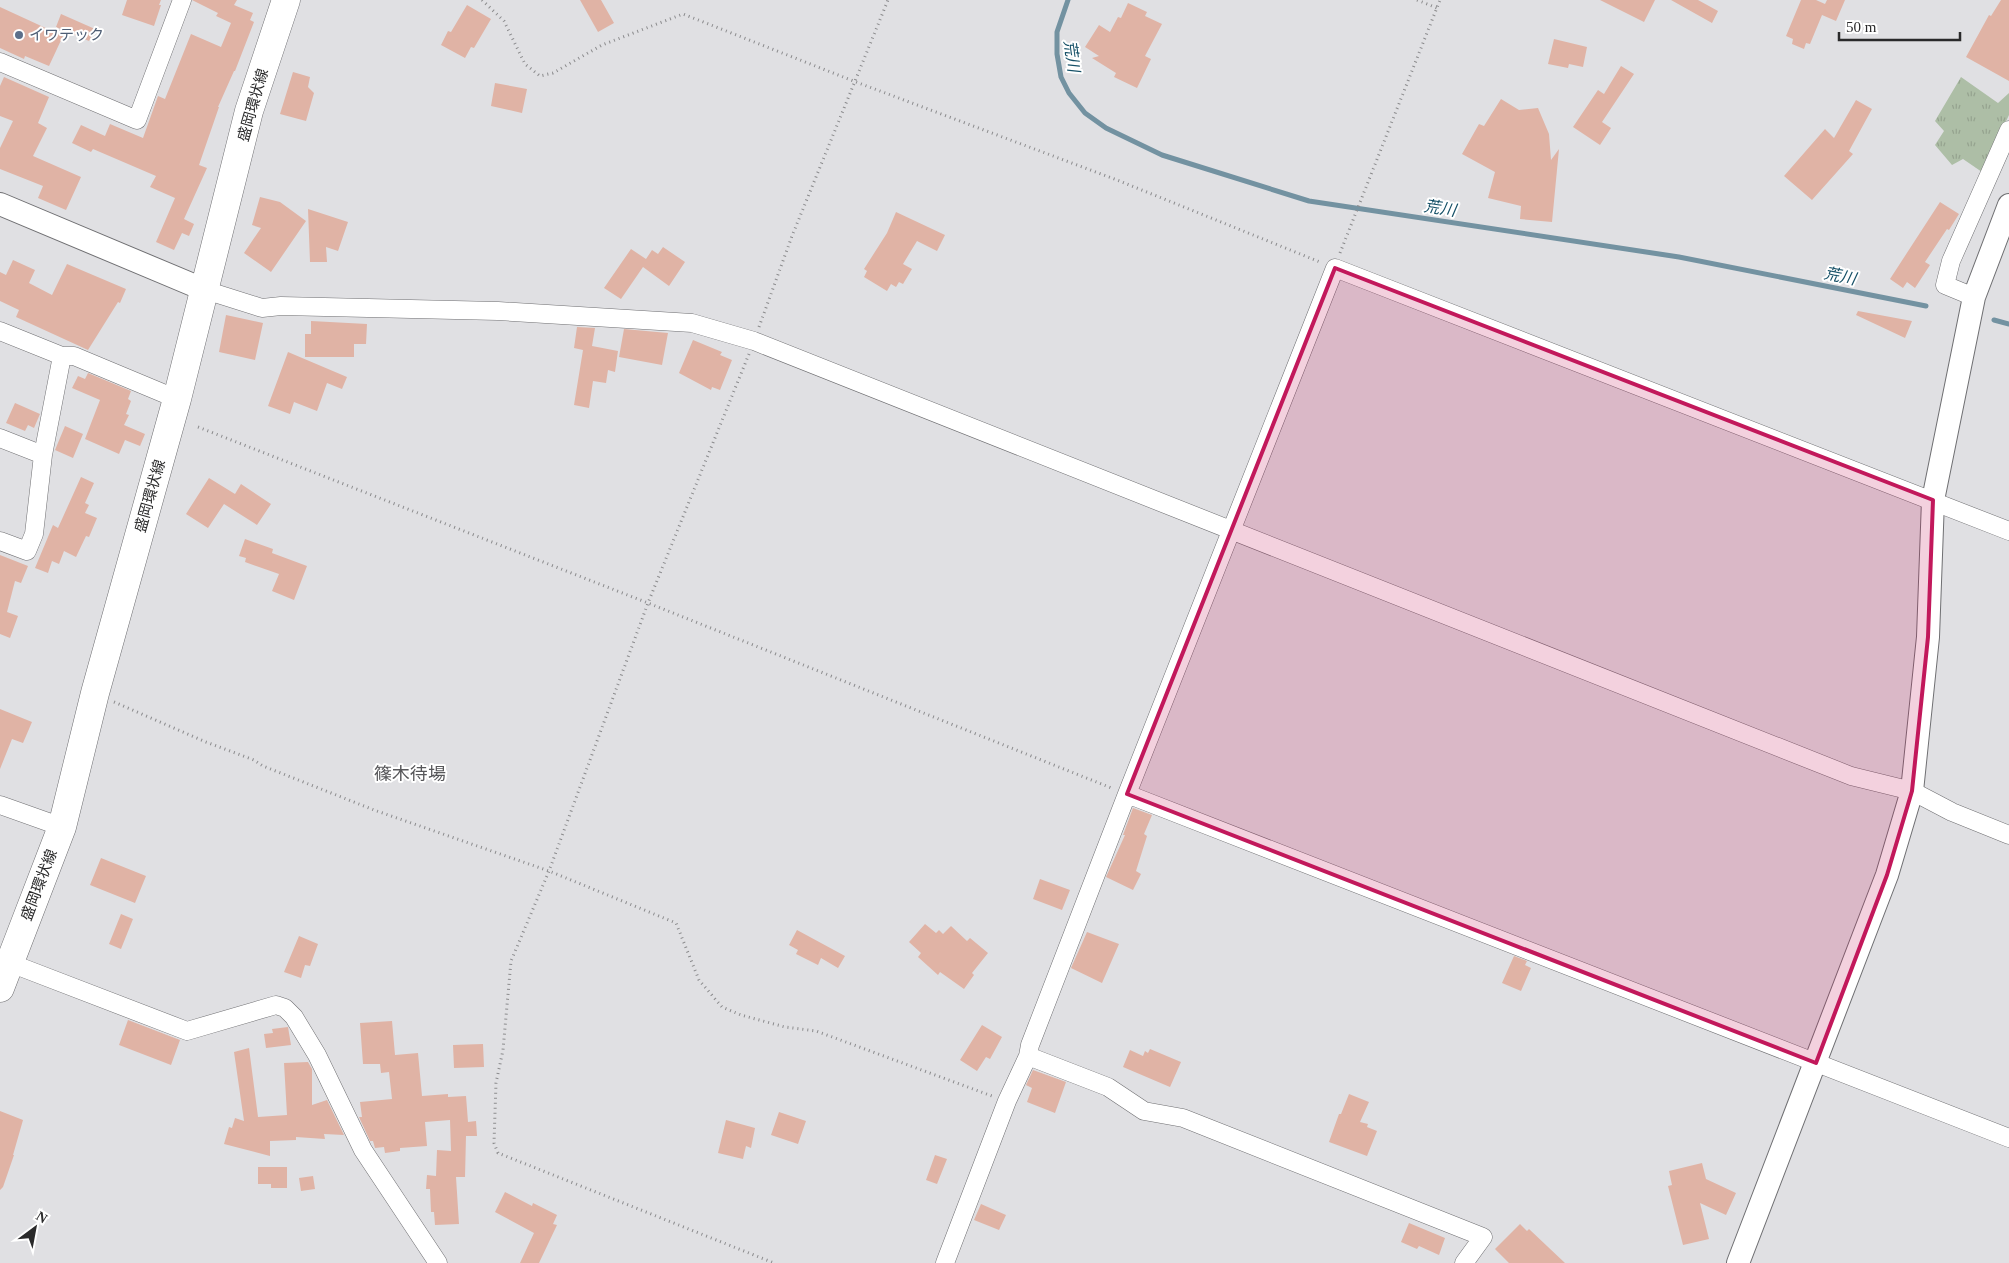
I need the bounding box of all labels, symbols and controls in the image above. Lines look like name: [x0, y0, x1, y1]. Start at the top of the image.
scale bar: [1839, 10, 1960, 42]
text: 50 m: [1846, 19, 1877, 35]
place label: イワテック: [29, 27, 104, 43]
marker: イワテック: [13, 29, 25, 41]
water label: 荒川: [1061, 39, 1083, 75]
street label: 盛岡環状線: [234, 66, 271, 143]
water label: 荒川: [1423, 197, 1459, 219]
water label: 荒川: [1823, 265, 1859, 288]
street label: 盛岡環状線: [131, 457, 168, 534]
district label: 篠木待場: [374, 764, 446, 784]
street label: 盛岡環状線: [17, 847, 60, 923]
north arrow: [10, 1203, 60, 1253]
text: N: [33, 1208, 50, 1226]

